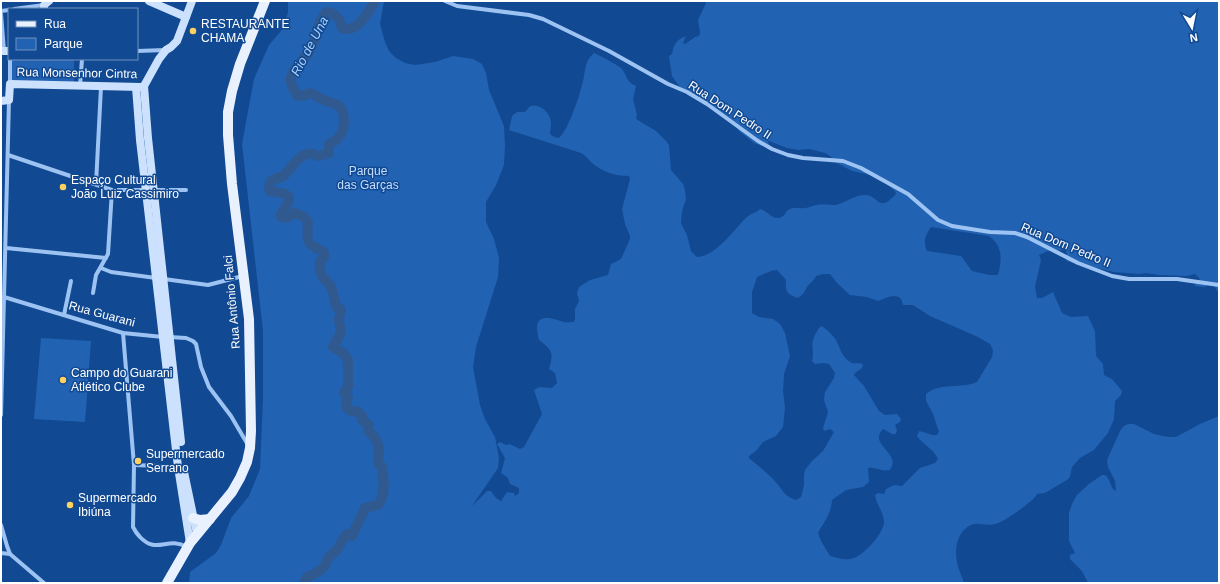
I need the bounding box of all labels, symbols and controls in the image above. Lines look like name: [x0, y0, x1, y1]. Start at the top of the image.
legend: [8, 8, 138, 60]
north arrow: [1172, 8, 1212, 48]
water label: Rio de Una: [288, 14, 331, 78]
text: Rua: [44, 17, 66, 31]
place label: RESTAURANTE CHAMA: [201, 17, 289, 45]
marker: RESTAURANTE CHAMA: [188, 26, 198, 36]
text: N: [1189, 31, 1199, 44]
text: Parque: [44, 37, 83, 51]
street label: Rua Monsenhor Cintra: [17, 65, 138, 81]
street label: Rua Dom Pedro II: [686, 78, 774, 142]
park label: Parque das Garças: [337, 164, 399, 192]
place label: Espaço Cultural João Luiz Cassimiro: [71, 173, 179, 201]
marker: Espaço Cultural João Luiz Cassimiro: [58, 182, 68, 192]
street label: Rua Dom Pedro II: [1019, 220, 1113, 270]
street label: Rua Antônio Falci: [221, 255, 243, 349]
street label: Rua Guarani: [67, 298, 137, 330]
place label: Campo do Guarani Atlético Clube: [71, 366, 172, 394]
marker: Campo do Guarani Atlético Clube: [58, 375, 68, 385]
place label: Supermercado Serrano: [146, 447, 225, 475]
marker: Supermercado Serrano: [133, 456, 143, 466]
place label: Supermercado Ibiúna: [78, 491, 157, 519]
marker: Supermercado Ibiúna: [65, 500, 75, 510]

